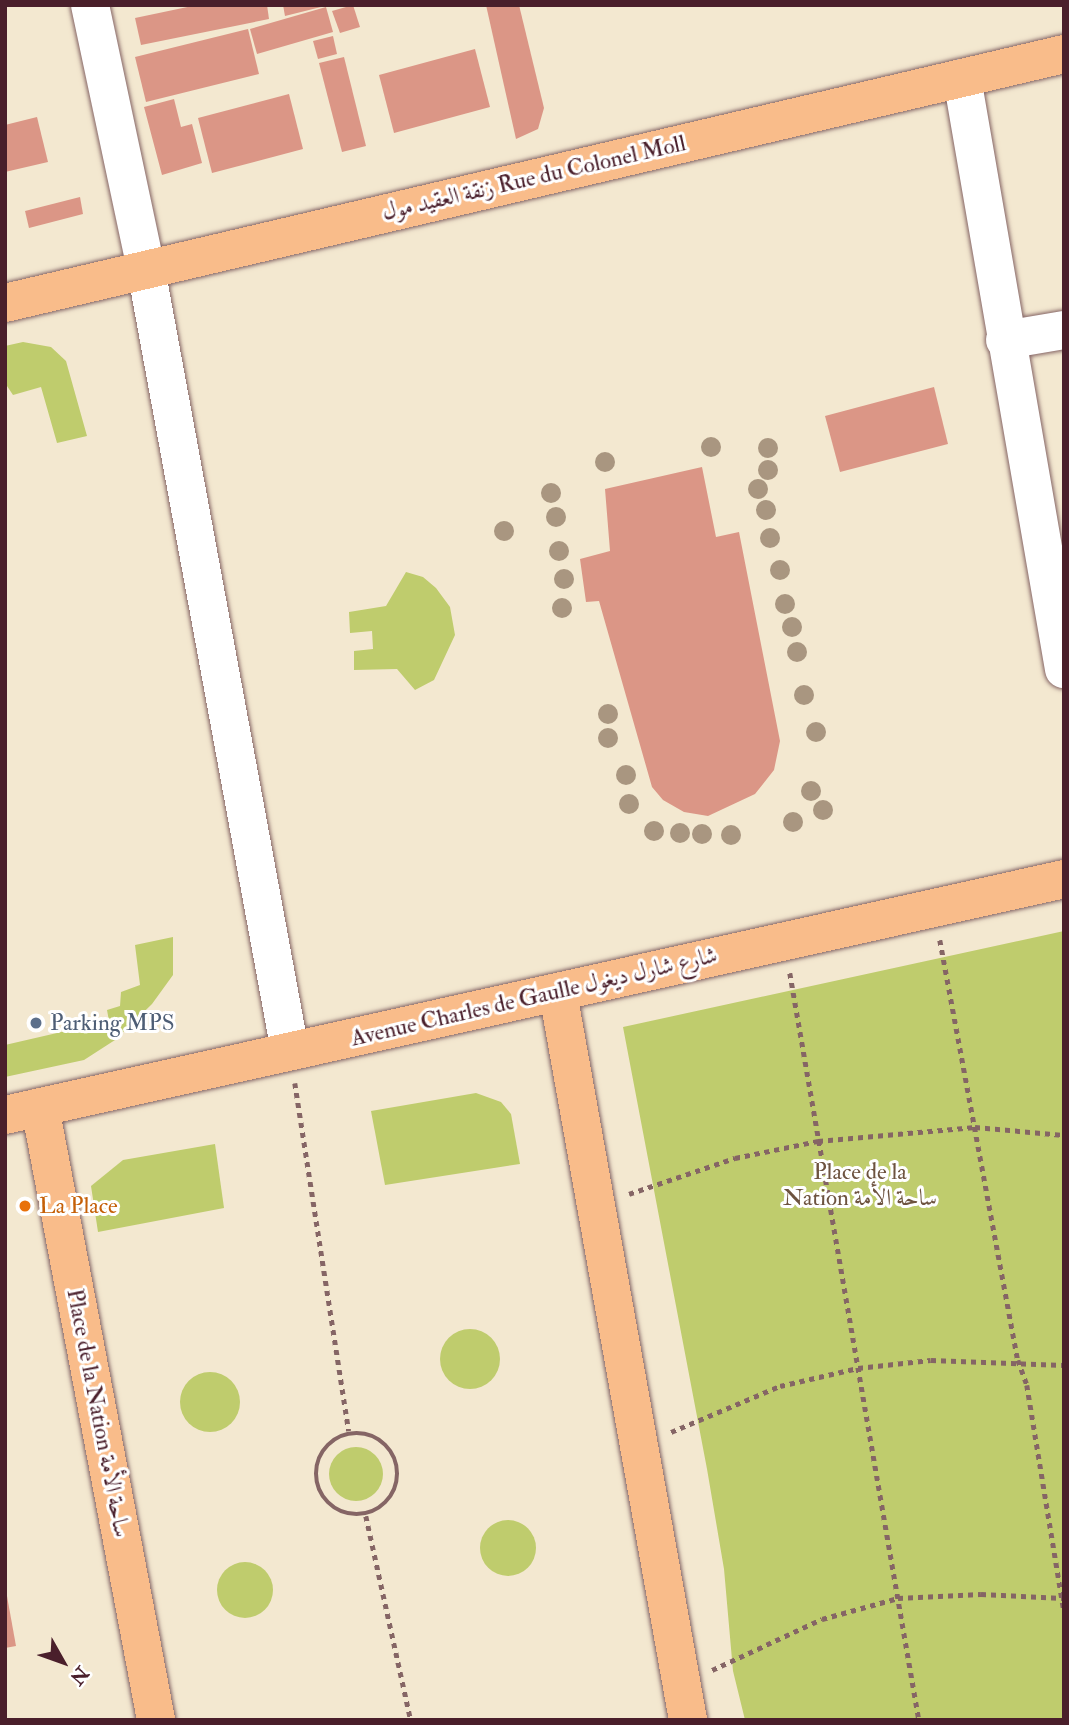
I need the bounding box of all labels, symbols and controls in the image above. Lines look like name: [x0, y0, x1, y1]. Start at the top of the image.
street label: زنقة العقيد مول Rue du Colonel Moll: [379, 130, 689, 226]
street label: Avenue Charles de Gaulle شارع شارل ديغول: [348, 941, 720, 1053]
place label: Parking MPS: [50, 1009, 175, 1037]
marker: Parking MPS: [28, 1015, 44, 1031]
park label: Place de la Nation ساحة الأمة: [783, 1158, 937, 1212]
place label: La Place: [39, 1192, 118, 1220]
marker: La Place: [17, 1198, 33, 1214]
street label: Place de la Nation ساحة الأمة: [60, 1286, 136, 1540]
north arrow: [28, 1627, 98, 1697]
text: N: [64, 1661, 94, 1690]

